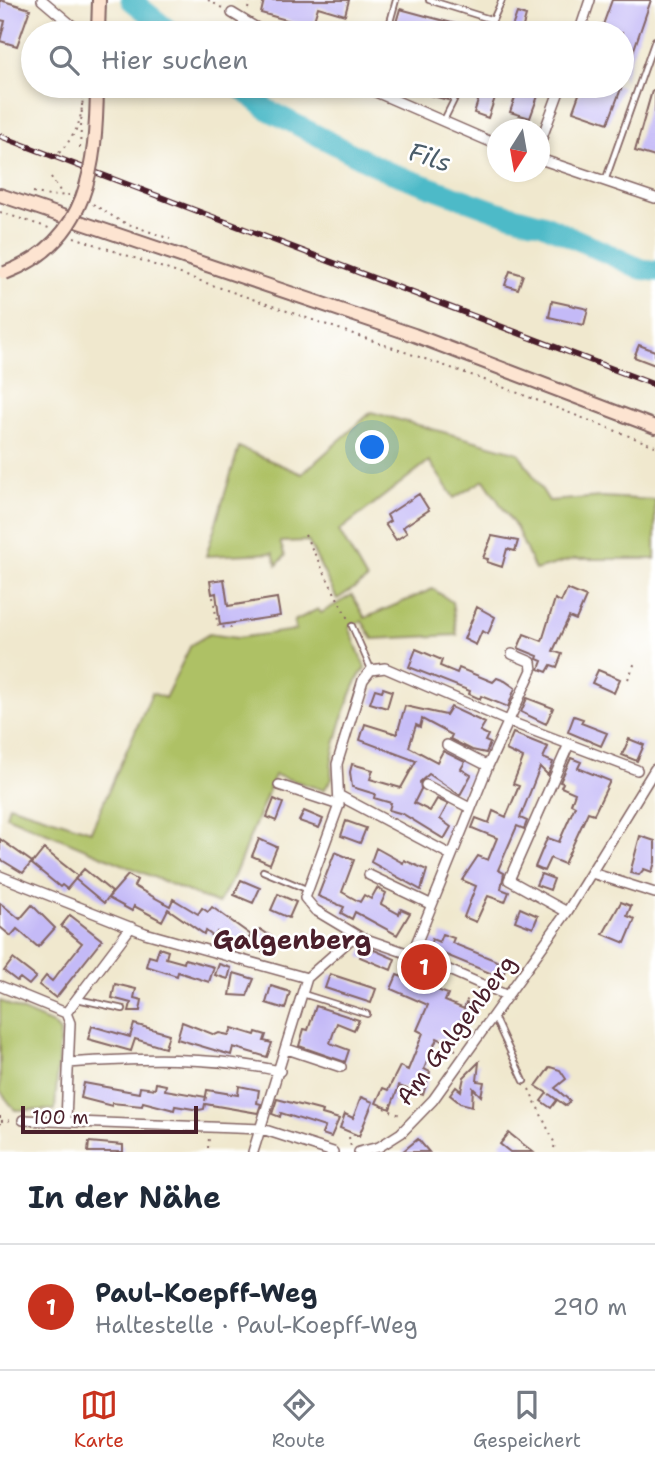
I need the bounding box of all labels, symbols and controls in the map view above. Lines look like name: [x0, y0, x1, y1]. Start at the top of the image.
search box: [21, 21, 634, 98]
icon: search: [45, 41, 83, 79]
text: Hier suchen: [101, 42, 248, 77]
north arrow: [487, 119, 550, 182]
water label: Fils: [404, 133, 456, 180]
your location: [355, 430, 389, 464]
district label: Galgenberg: [213, 922, 371, 957]
pin: 1: [401, 941, 447, 993]
street label: Am Galgenberg: [389, 948, 523, 1112]
scale bar: [21, 1103, 198, 1135]
text: 100 m: [32, 1105, 89, 1130]
text: In der Nähe: [28, 1177, 221, 1218]
text: Paul-Koepff-Weg: [95, 1275, 317, 1310]
text: 1: [46, 1292, 56, 1322]
text: 290 m: [553, 1292, 627, 1322]
text: Haltestelle · Paul-Koepff-Weg: [95, 1310, 418, 1340]
tab: Karte: [74, 1386, 124, 1453]
tab: Route: [272, 1386, 325, 1453]
tab: Gespeichert: [473, 1386, 581, 1453]

